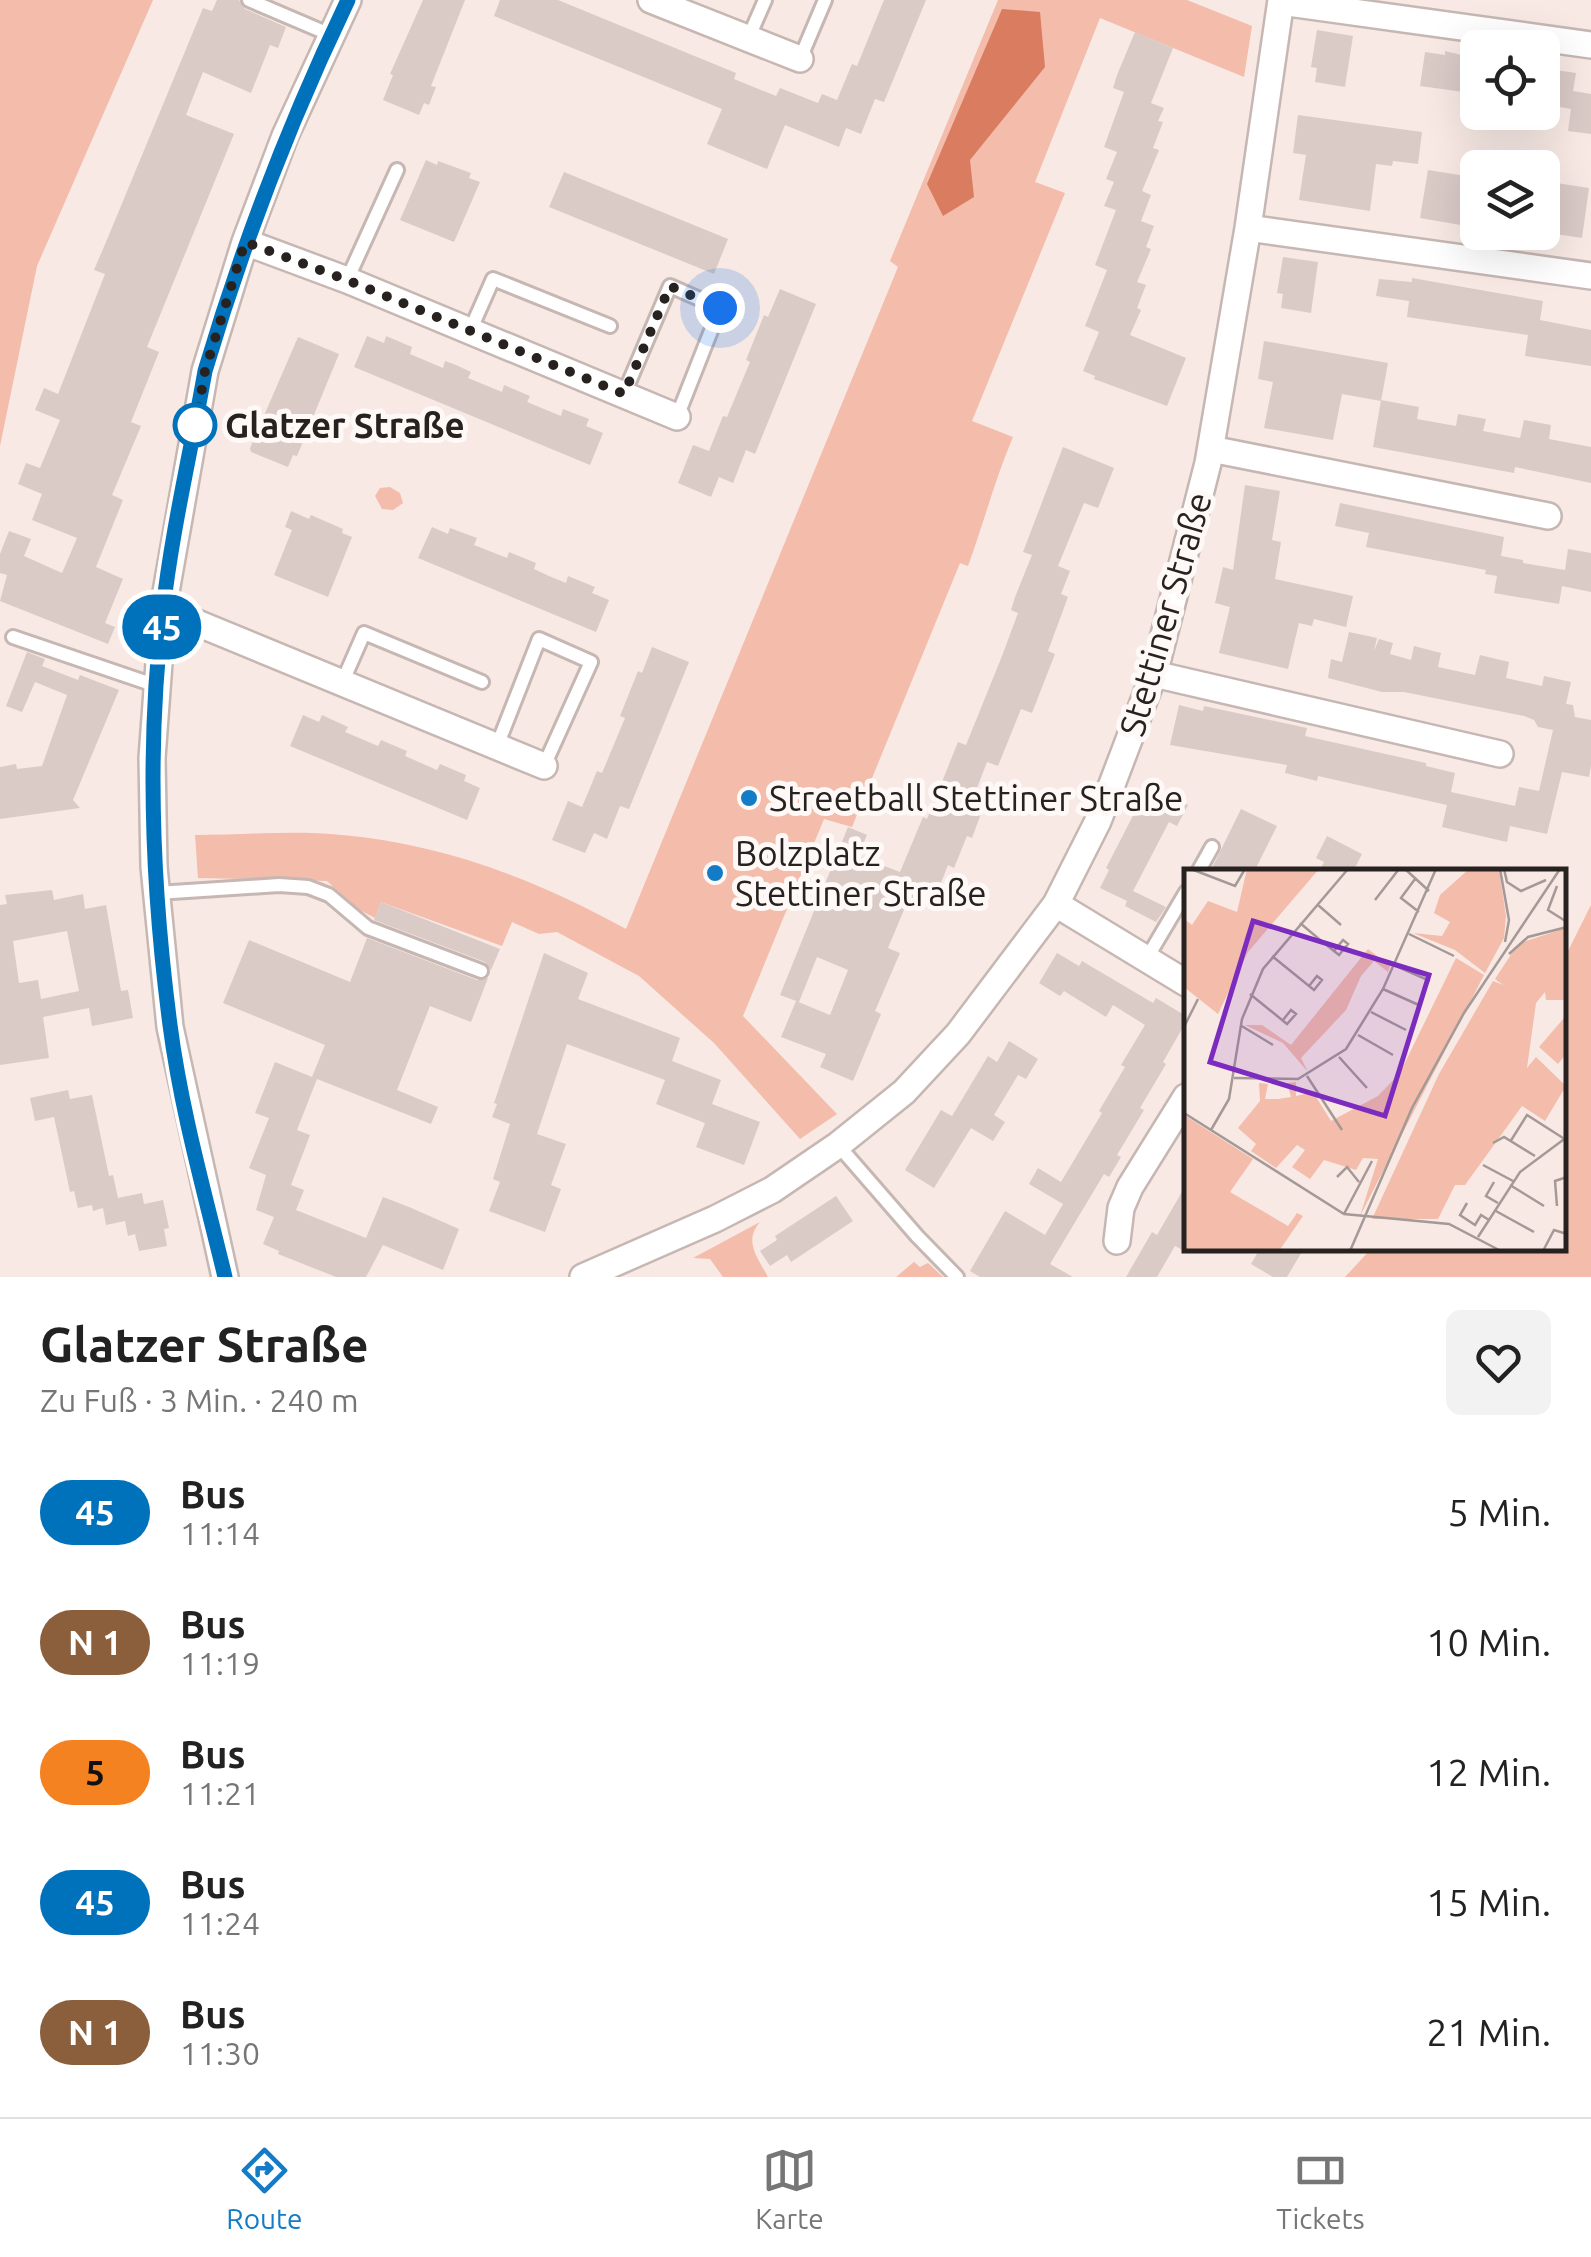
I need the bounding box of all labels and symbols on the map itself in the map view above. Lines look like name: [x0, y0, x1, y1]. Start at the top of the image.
your location: [695, 283, 745, 333]
marker: Glatzer Straße: [174, 404, 216, 446]
place label: Glatzer Straße: [225, 405, 465, 445]
street label: Stettiner Straße: [1111, 488, 1219, 740]
line badge: 45: [117, 594, 207, 660]
place label: Streetball Stettiner Straße: [769, 778, 1183, 818]
marker: Streetball Stettiner Straße: [738, 787, 760, 809]
place label: Bolzplatz Stettiner Straße: [735, 833, 987, 913]
marker: Bolzplatz Stettiner Straße: [704, 862, 726, 884]
inset map: [1184, 869, 1566, 1252]

